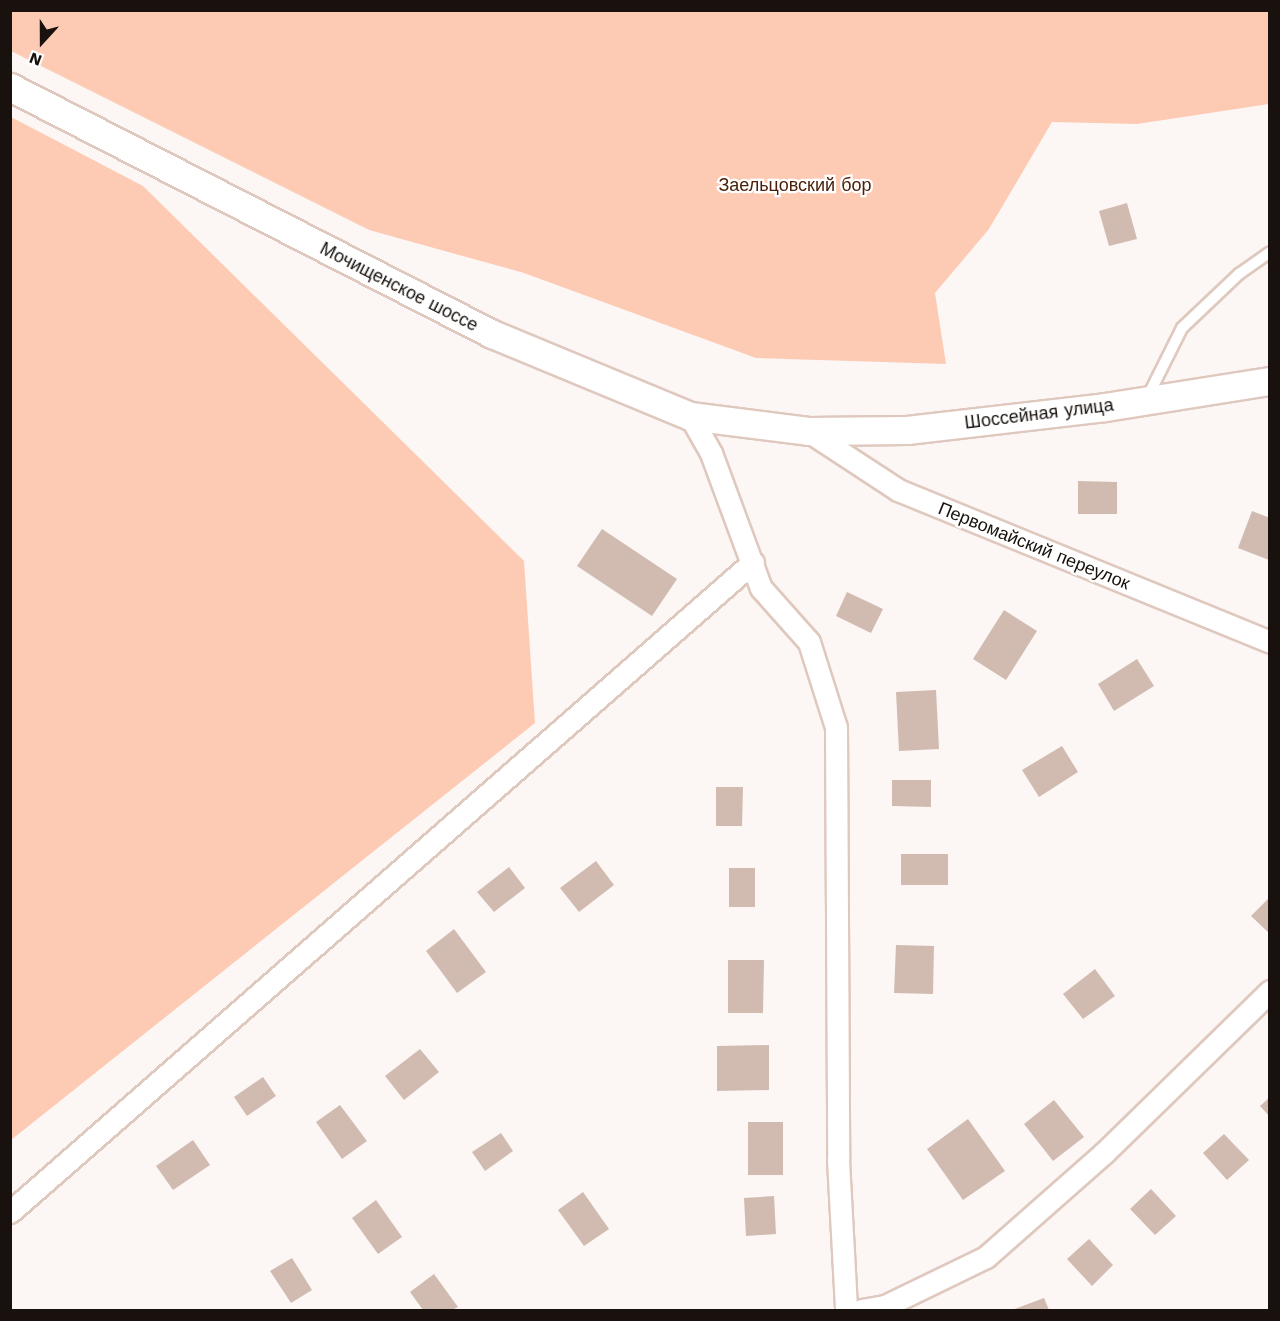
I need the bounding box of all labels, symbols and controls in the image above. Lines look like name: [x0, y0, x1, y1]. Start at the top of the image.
north arrow: [12, 12, 72, 72]
text: N: [26, 48, 44, 70]
park label: Заельцовский бор: [718, 174, 872, 196]
street label: Мочищенское шоссе: [316, 238, 482, 336]
street label: Шоссейная улица: [963, 394, 1115, 434]
street label: Первомайский переулок: [935, 498, 1133, 594]

